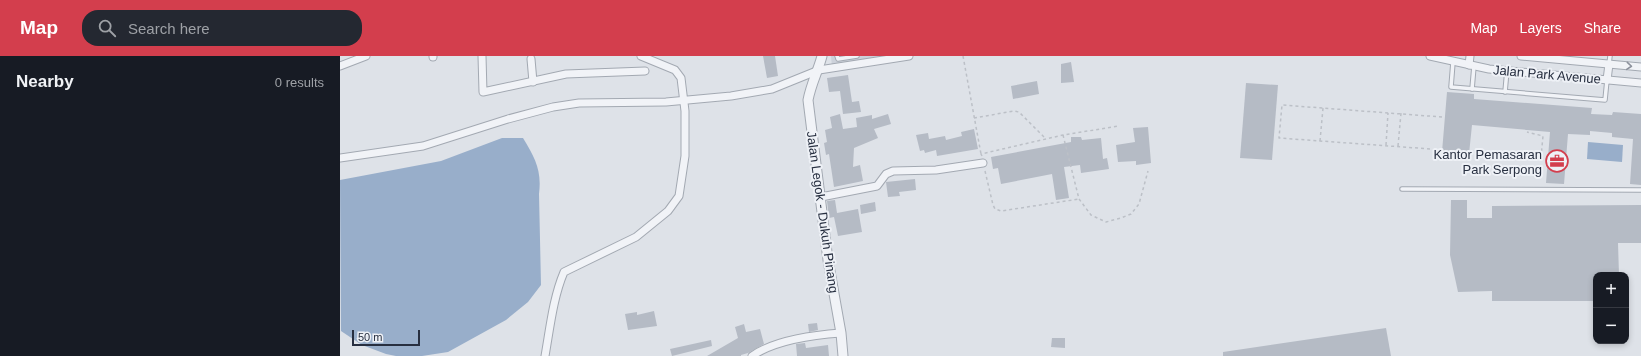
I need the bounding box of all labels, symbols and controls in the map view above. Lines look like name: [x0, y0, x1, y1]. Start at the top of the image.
search box: [82, 10, 362, 46]
text: Map: [20, 17, 58, 38]
icon: search: [96, 17, 118, 39]
text: Search here: [128, 20, 210, 37]
text: Map: [1470, 20, 1498, 36]
text: Layers: [1520, 20, 1562, 36]
text: Share: [1584, 20, 1621, 36]
one-way arrow: [1626, 61, 1632, 70]
street label: Jalan Park Avenue: [1492, 62, 1601, 87]
text: Nearby: [16, 72, 74, 91]
text: 0 results: [275, 75, 324, 90]
street label: Jalan Legok - Dukuh Pinang: [804, 130, 841, 294]
place label: Kantor Pemasaran Park Serpong: [1434, 147, 1542, 177]
office icon: Kantor Pemasaran Park Serpong: [1544, 148, 1570, 174]
map controls: [1593, 272, 1629, 344]
button: +: [1593, 272, 1629, 308]
button: −: [1593, 308, 1629, 344]
scale bar: [352, 328, 420, 347]
text: 50 m: [358, 331, 382, 343]

